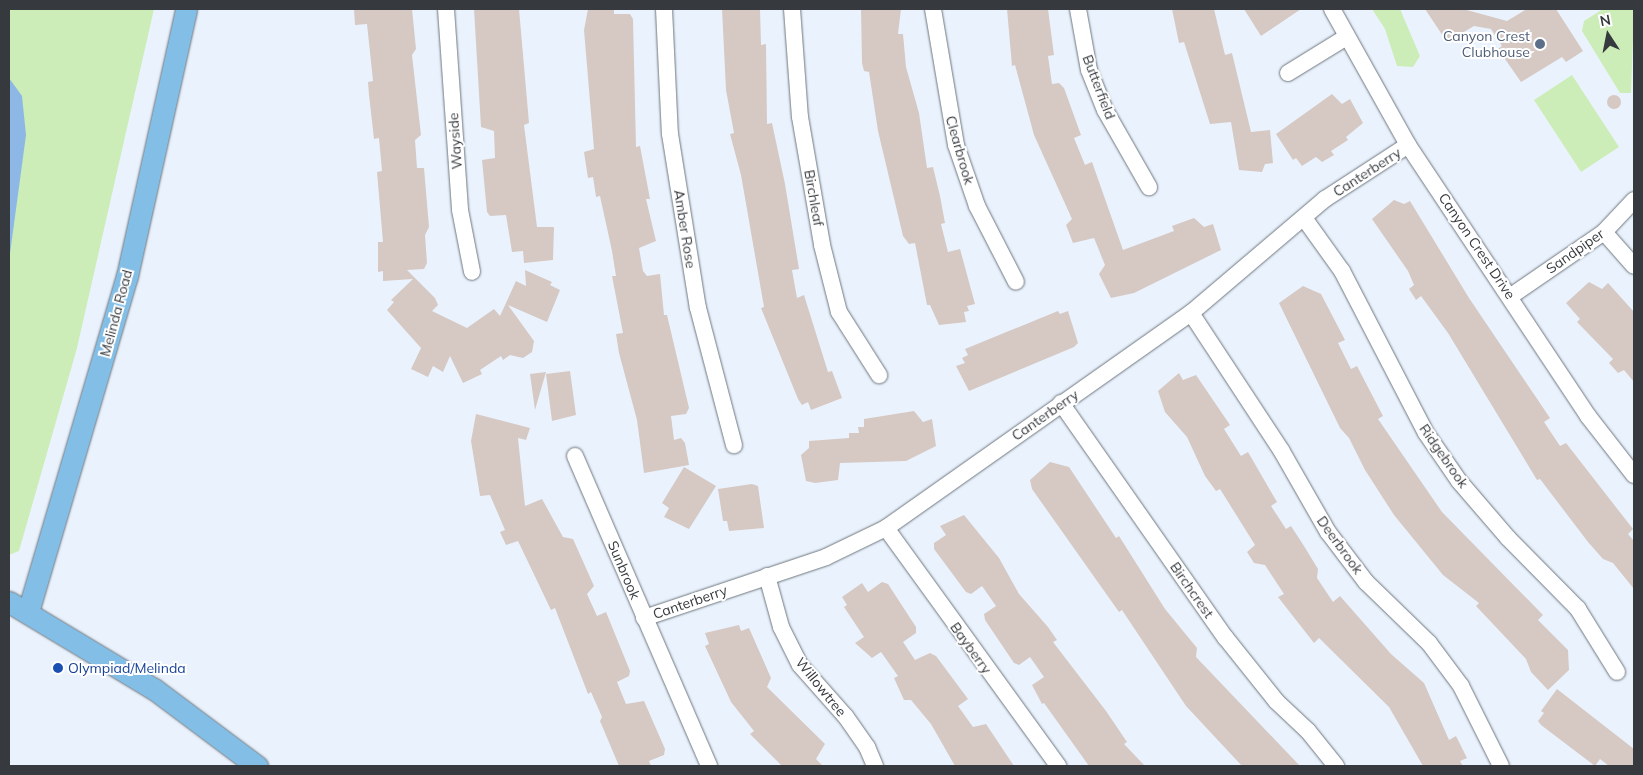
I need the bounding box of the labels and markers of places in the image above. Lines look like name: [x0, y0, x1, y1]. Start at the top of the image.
place label: Canyon Crest Clubhouse: [1443, 28, 1530, 60]
marker: Canyon Crest Clubhouse: [1534, 38, 1546, 50]
place label: Olympiad/Melinda: [68, 660, 186, 676]
marker: Olympiad/Melinda: [52, 662, 64, 674]

